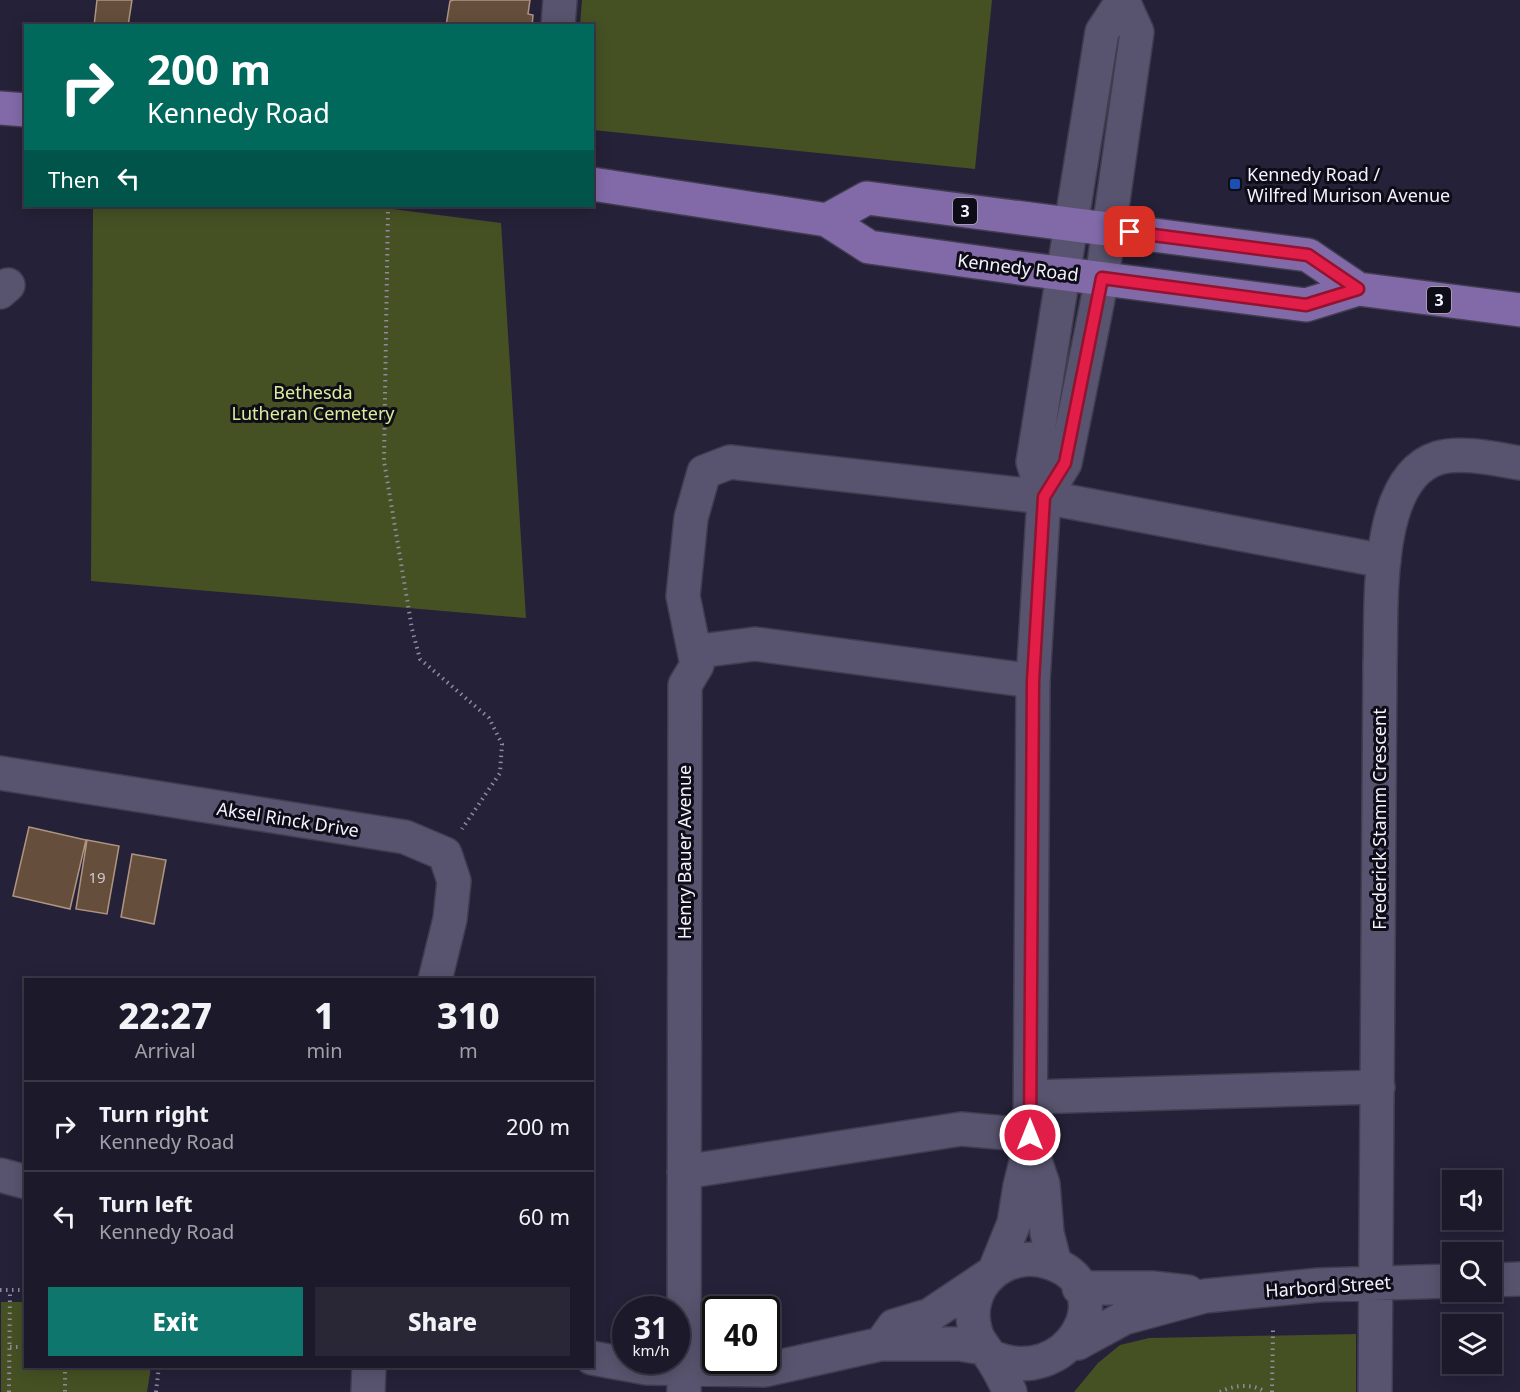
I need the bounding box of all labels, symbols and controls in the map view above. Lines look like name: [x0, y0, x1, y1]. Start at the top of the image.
text: 200 m: [147, 40, 271, 97]
icon: right: [48, 48, 126, 126]
text: Kennedy Road: [147, 94, 330, 131]
icon: left: [112, 162, 145, 195]
place label: Kennedy Road / Wilfred Murison Avenue: [1247, 162, 1450, 207]
text: Then: [48, 164, 100, 194]
marker: Kennedy Road / Wilfred Murison Avenue: [1228, 177, 1242, 191]
road number: 3: [953, 198, 977, 224]
pin: [1104, 206, 1155, 257]
icon: arrive: [1113, 215, 1146, 248]
street label: Kennedy Road: [956, 248, 1080, 286]
road number: 3: [1427, 287, 1451, 313]
park label: Bethesda Lutheran Cemetery: [231, 380, 395, 425]
street label: Frederick Stamm Crescent: [1367, 708, 1391, 930]
street label: Henry Bauer Avenue: [672, 765, 696, 939]
street label: Aksel Rinck Drive: [215, 796, 361, 842]
house number: 19: [88, 867, 106, 887]
text: 22:27: [118, 991, 212, 1040]
text: 1: [314, 991, 335, 1040]
text: 310: [437, 991, 500, 1040]
text: Arrival: [135, 1037, 196, 1064]
text: min: [306, 1037, 343, 1064]
text: m: [459, 1037, 478, 1064]
text: Turn right: [99, 1098, 209, 1128]
position arrow: [998, 1103, 1062, 1167]
icon: right: [48, 1110, 81, 1143]
text: 200 m: [506, 1111, 570, 1141]
text: Kennedy Road: [99, 1128, 234, 1155]
map controls: [1442, 1170, 1502, 1374]
button: sound: [1442, 1170, 1502, 1230]
text: Turn left: [99, 1188, 193, 1218]
icon: left: [48, 1200, 81, 1233]
text: 60 m: [519, 1201, 570, 1231]
text: Kennedy Road: [99, 1218, 234, 1245]
button: search: [1442, 1242, 1502, 1302]
street label: Harbord Street: [1264, 1270, 1392, 1302]
button: Exit: [48, 1287, 303, 1356]
button: Share: [315, 1287, 570, 1356]
speed limit sign: 40: [702, 1296, 780, 1374]
text: 31: [634, 1307, 668, 1348]
button: layers: [1442, 1314, 1502, 1374]
text: km/h: [633, 1340, 669, 1360]

